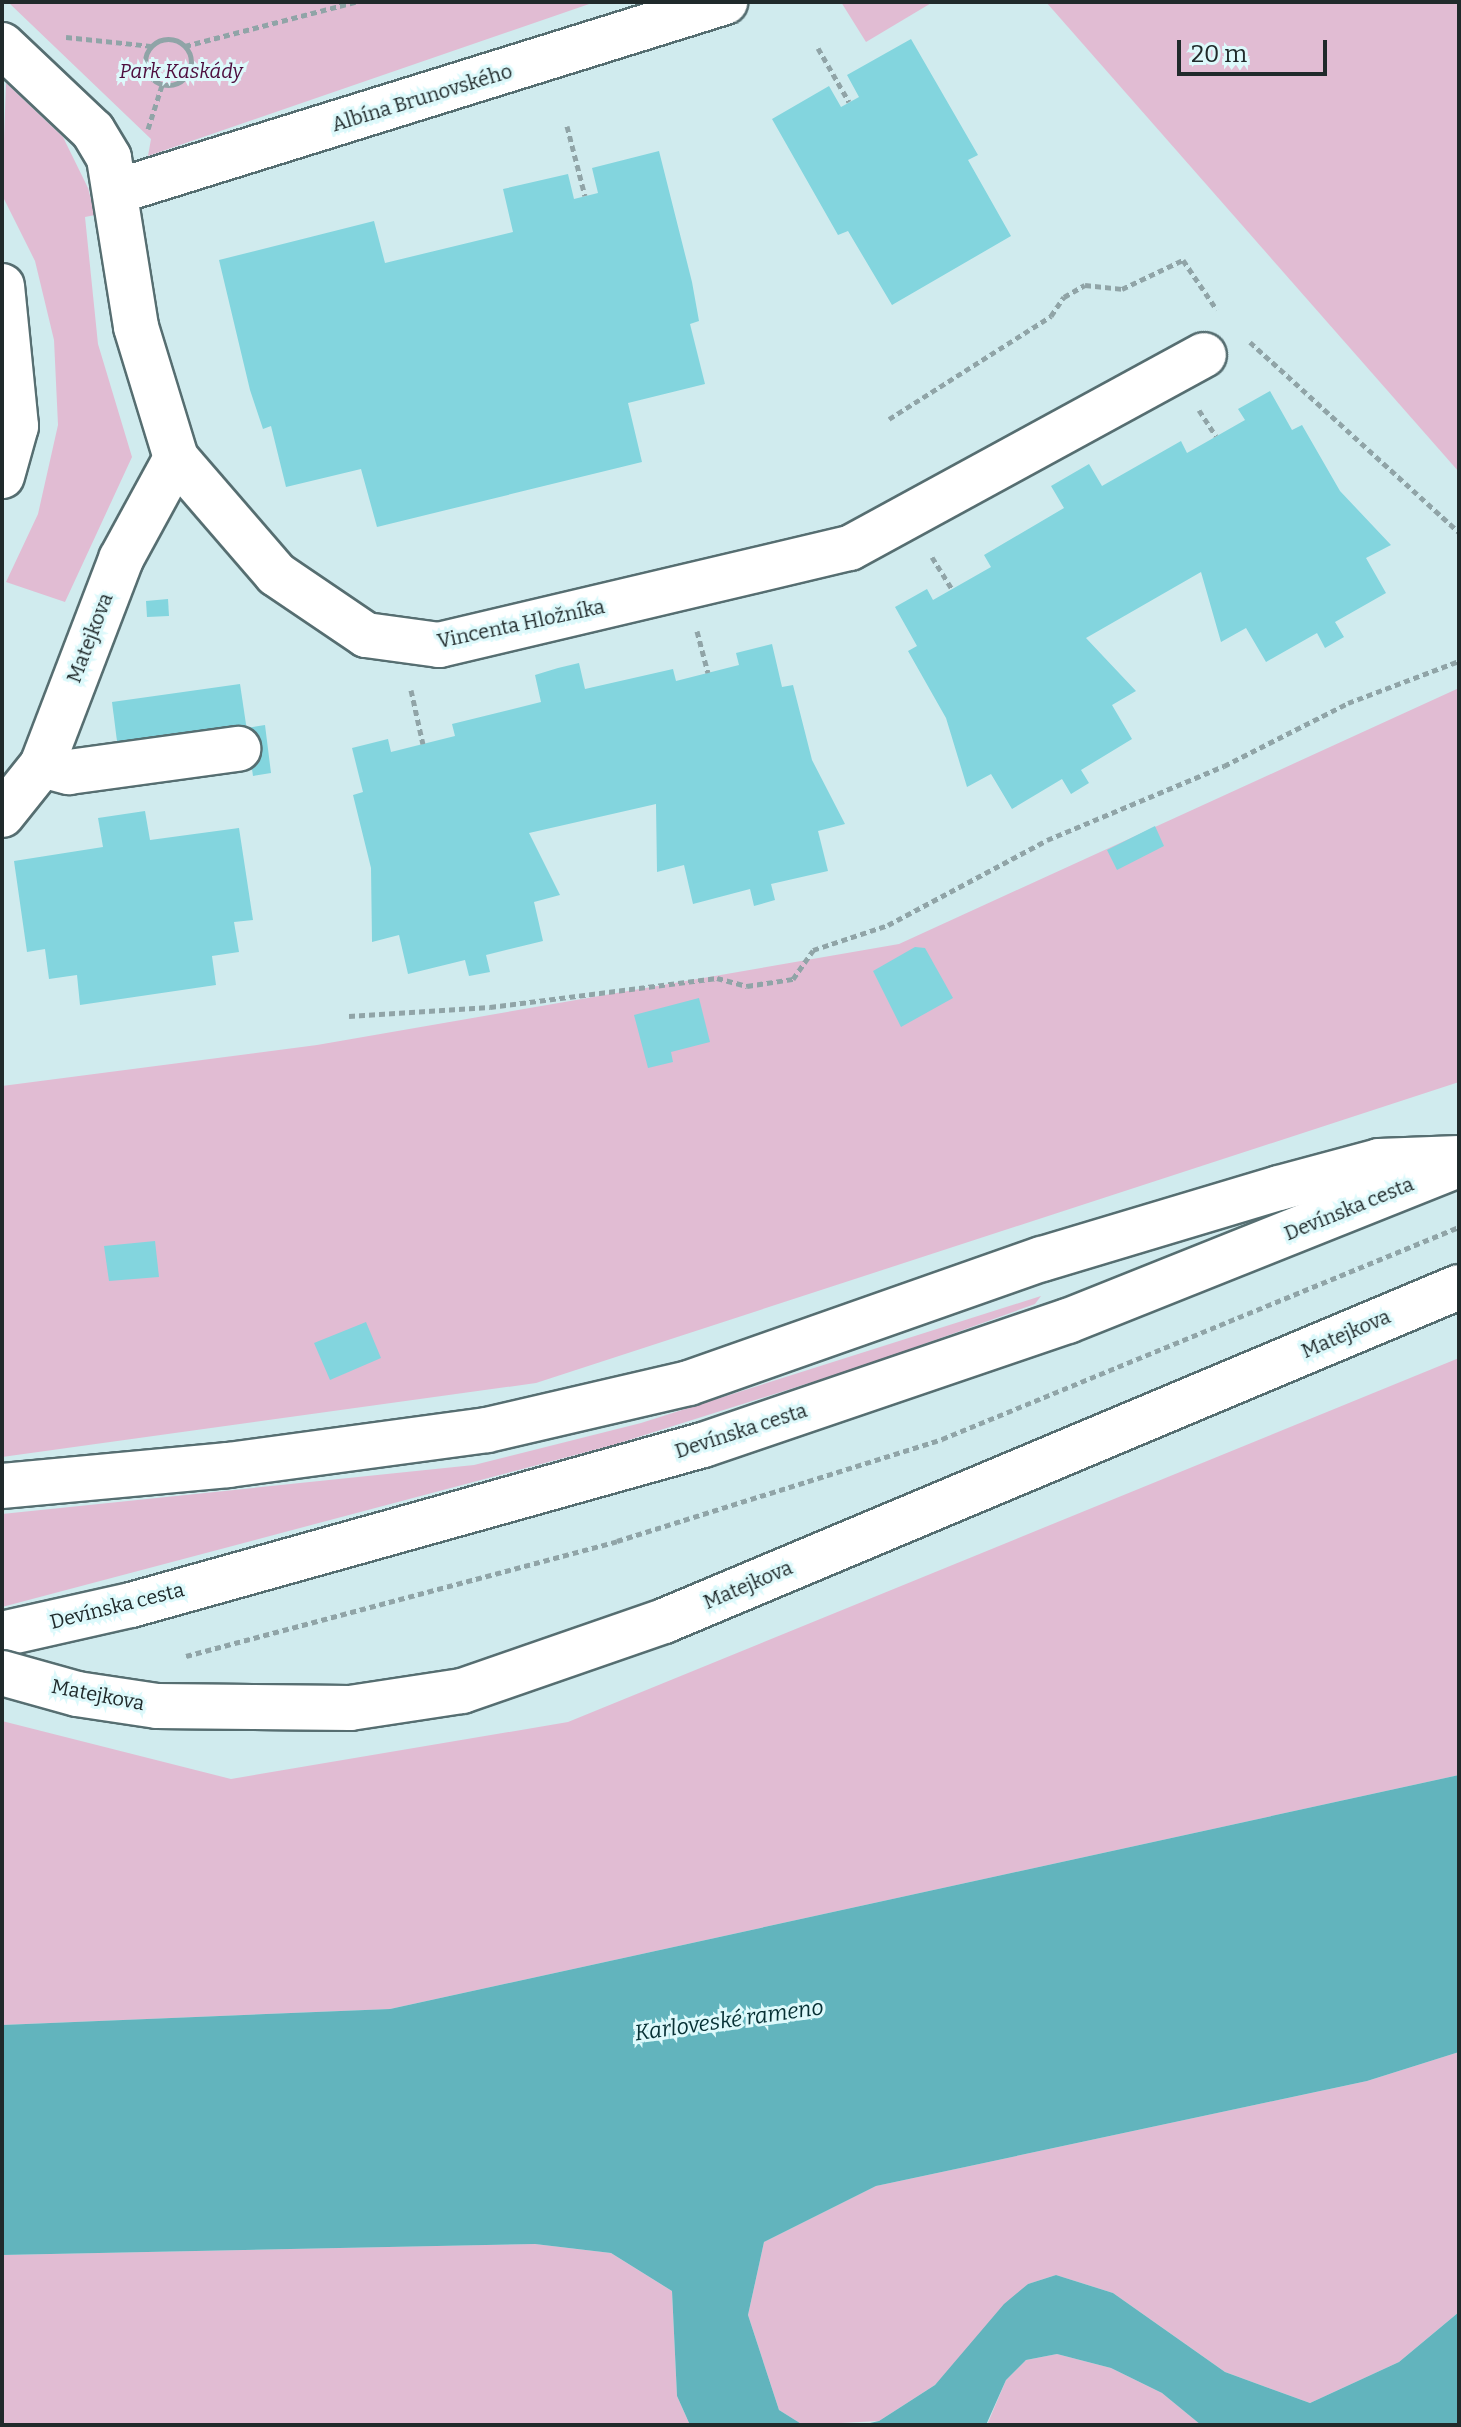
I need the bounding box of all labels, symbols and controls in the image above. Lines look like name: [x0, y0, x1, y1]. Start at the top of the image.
scale bar: [1181, 24, 1331, 74]
text: 20 m: [1191, 40, 1247, 68]
park label: Park Kaskády: [119, 59, 243, 83]
street label: Albína Brunovského: [329, 59, 515, 137]
street label: Matejkova: [62, 590, 118, 686]
street label: Vincenta Hložníka: [435, 595, 607, 653]
street label: Devínska cesta: [1281, 1172, 1417, 1246]
street label: Matejkova: [1298, 1305, 1394, 1363]
street label: Devínska cesta: [672, 1398, 810, 1464]
street label: Matejkova: [700, 1556, 796, 1614]
street label: Devínska cesta: [47, 1578, 187, 1634]
street label: Matejkova: [49, 1674, 147, 1716]
water label: Karloveské rameno: [633, 1994, 825, 2046]

